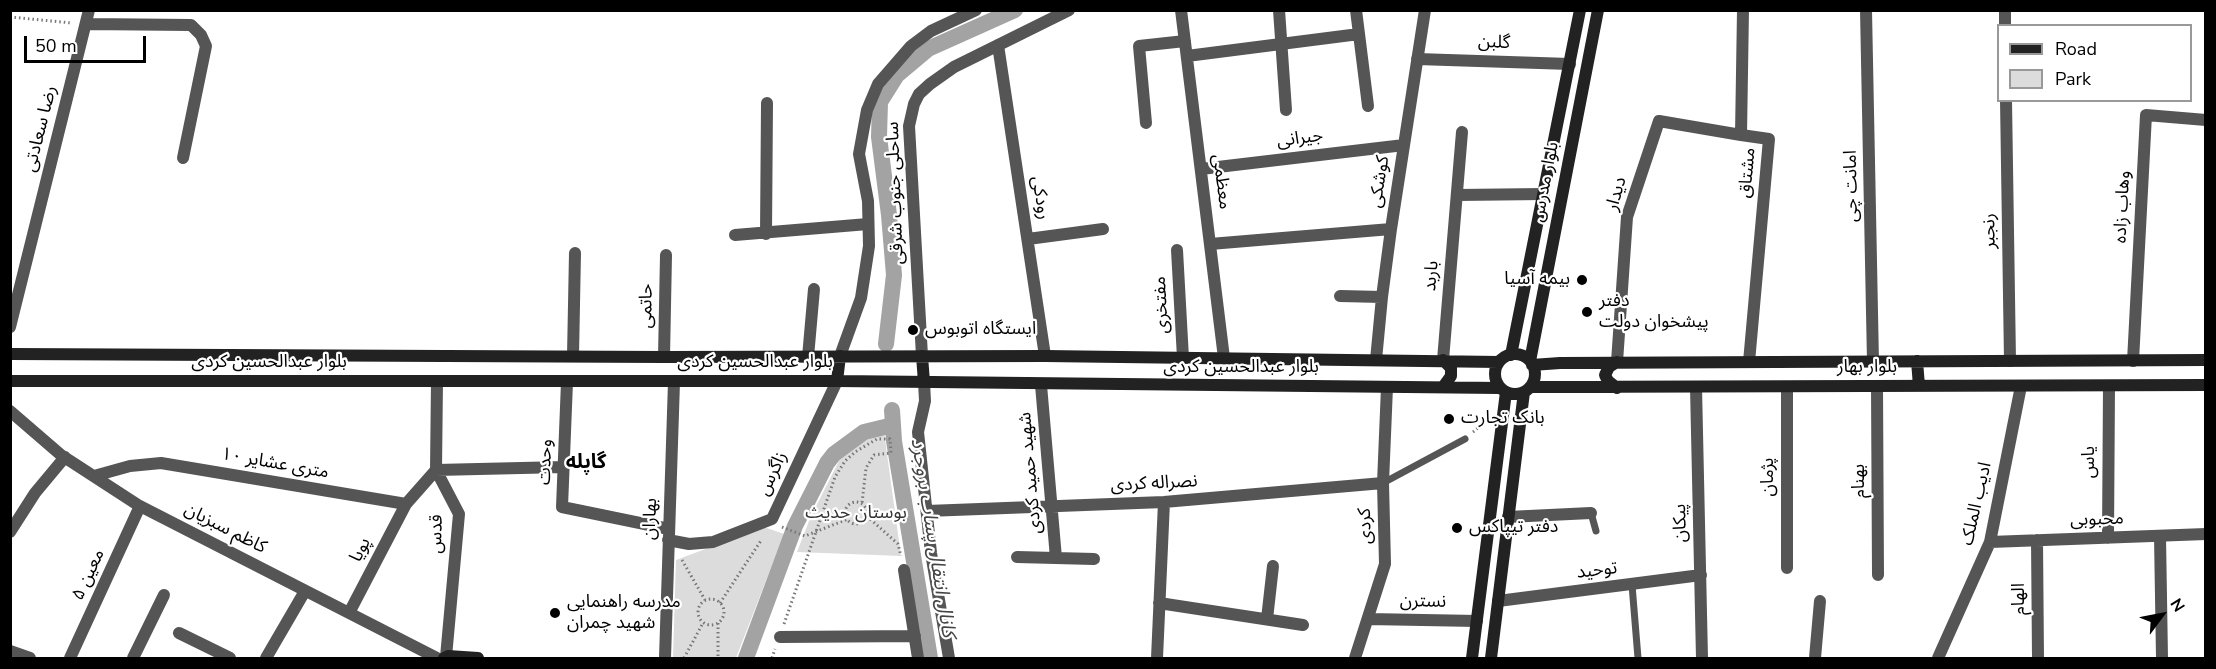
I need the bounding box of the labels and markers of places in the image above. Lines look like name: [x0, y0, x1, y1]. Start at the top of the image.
place label: بیمه آسیا: [1504, 269, 1570, 291]
marker: بیمه آسیا: [1575, 273, 1589, 287]
place label: دفتر پیشخوان دولت: [1599, 291, 1709, 334]
marker: دفتر پیشخوان دولت: [1580, 305, 1594, 319]
place label: ایستگاه اتوبوس: [925, 319, 1036, 341]
marker: ایستگاه اتوبوس: [906, 323, 920, 337]
place label: بانک تجارت: [1461, 408, 1545, 430]
marker: بانک تجارت: [1442, 412, 1456, 426]
place label: دفتر تیپاکس: [1469, 517, 1558, 539]
marker: دفتر تیپاکس: [1450, 521, 1464, 535]
place label: مدرسه راهنمایی شهید چمران: [567, 592, 681, 634]
marker: مدرسه راهنمایی شهید چمران: [548, 606, 562, 620]

